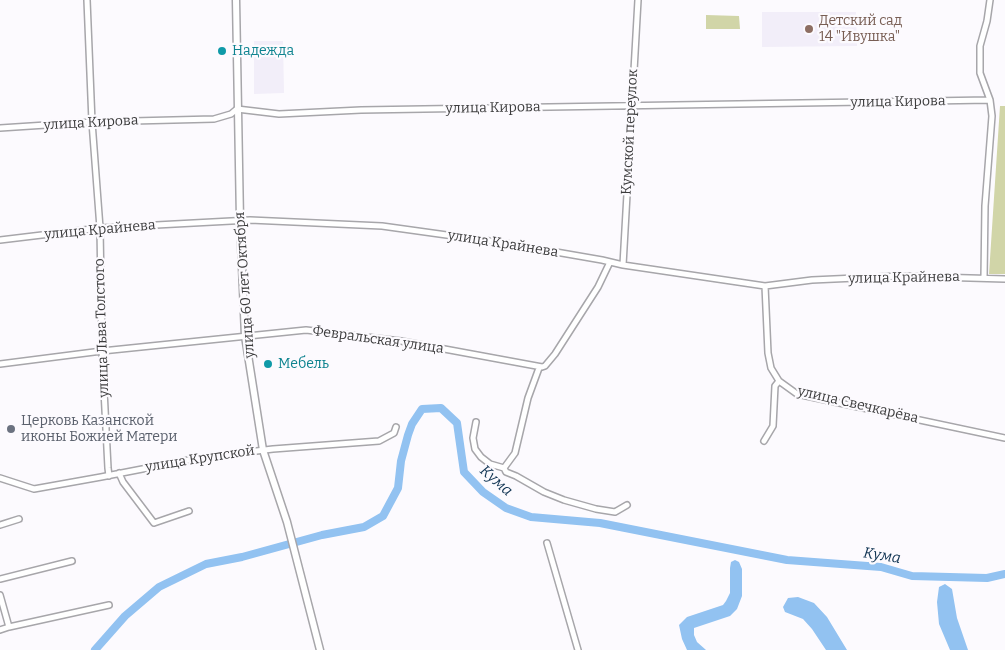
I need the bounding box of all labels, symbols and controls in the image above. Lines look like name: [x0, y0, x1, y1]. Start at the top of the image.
place label: Детский сад 14 "Ивушка": [819, 13, 902, 46]
marker: Детский сад 14 "Ивушка": [803, 23, 815, 35]
place label: Надежда: [232, 43, 294, 59]
marker: Надежда: [216, 45, 228, 57]
street label: Кумской переулок: [618, 69, 642, 195]
street label: улица Кирова: [850, 93, 946, 111]
street label: улица Кирова: [445, 99, 541, 117]
street label: улица Кирова: [43, 112, 139, 134]
street label: улица 60 лет Октября: [232, 211, 258, 359]
street label: улица Крайнева: [44, 217, 156, 243]
street label: улица Крайнева: [447, 227, 559, 261]
street label: улица Льва Толстого: [91, 258, 113, 398]
street label: улица Крайнева: [848, 269, 960, 287]
street label: Февральская улица: [311, 322, 445, 358]
place label: Мебель: [278, 356, 329, 372]
marker: Мебель: [262, 358, 274, 370]
street label: улица Свечкарёва: [796, 383, 920, 427]
place label: Церковь Казанской иконы Божией Матери: [21, 413, 178, 446]
marker: Церковь Казанской иконы Божией Матери: [5, 423, 17, 435]
street label: улица Крупской: [144, 442, 256, 476]
water label: Кума: [476, 462, 516, 500]
water label: Кума: [862, 544, 902, 568]

